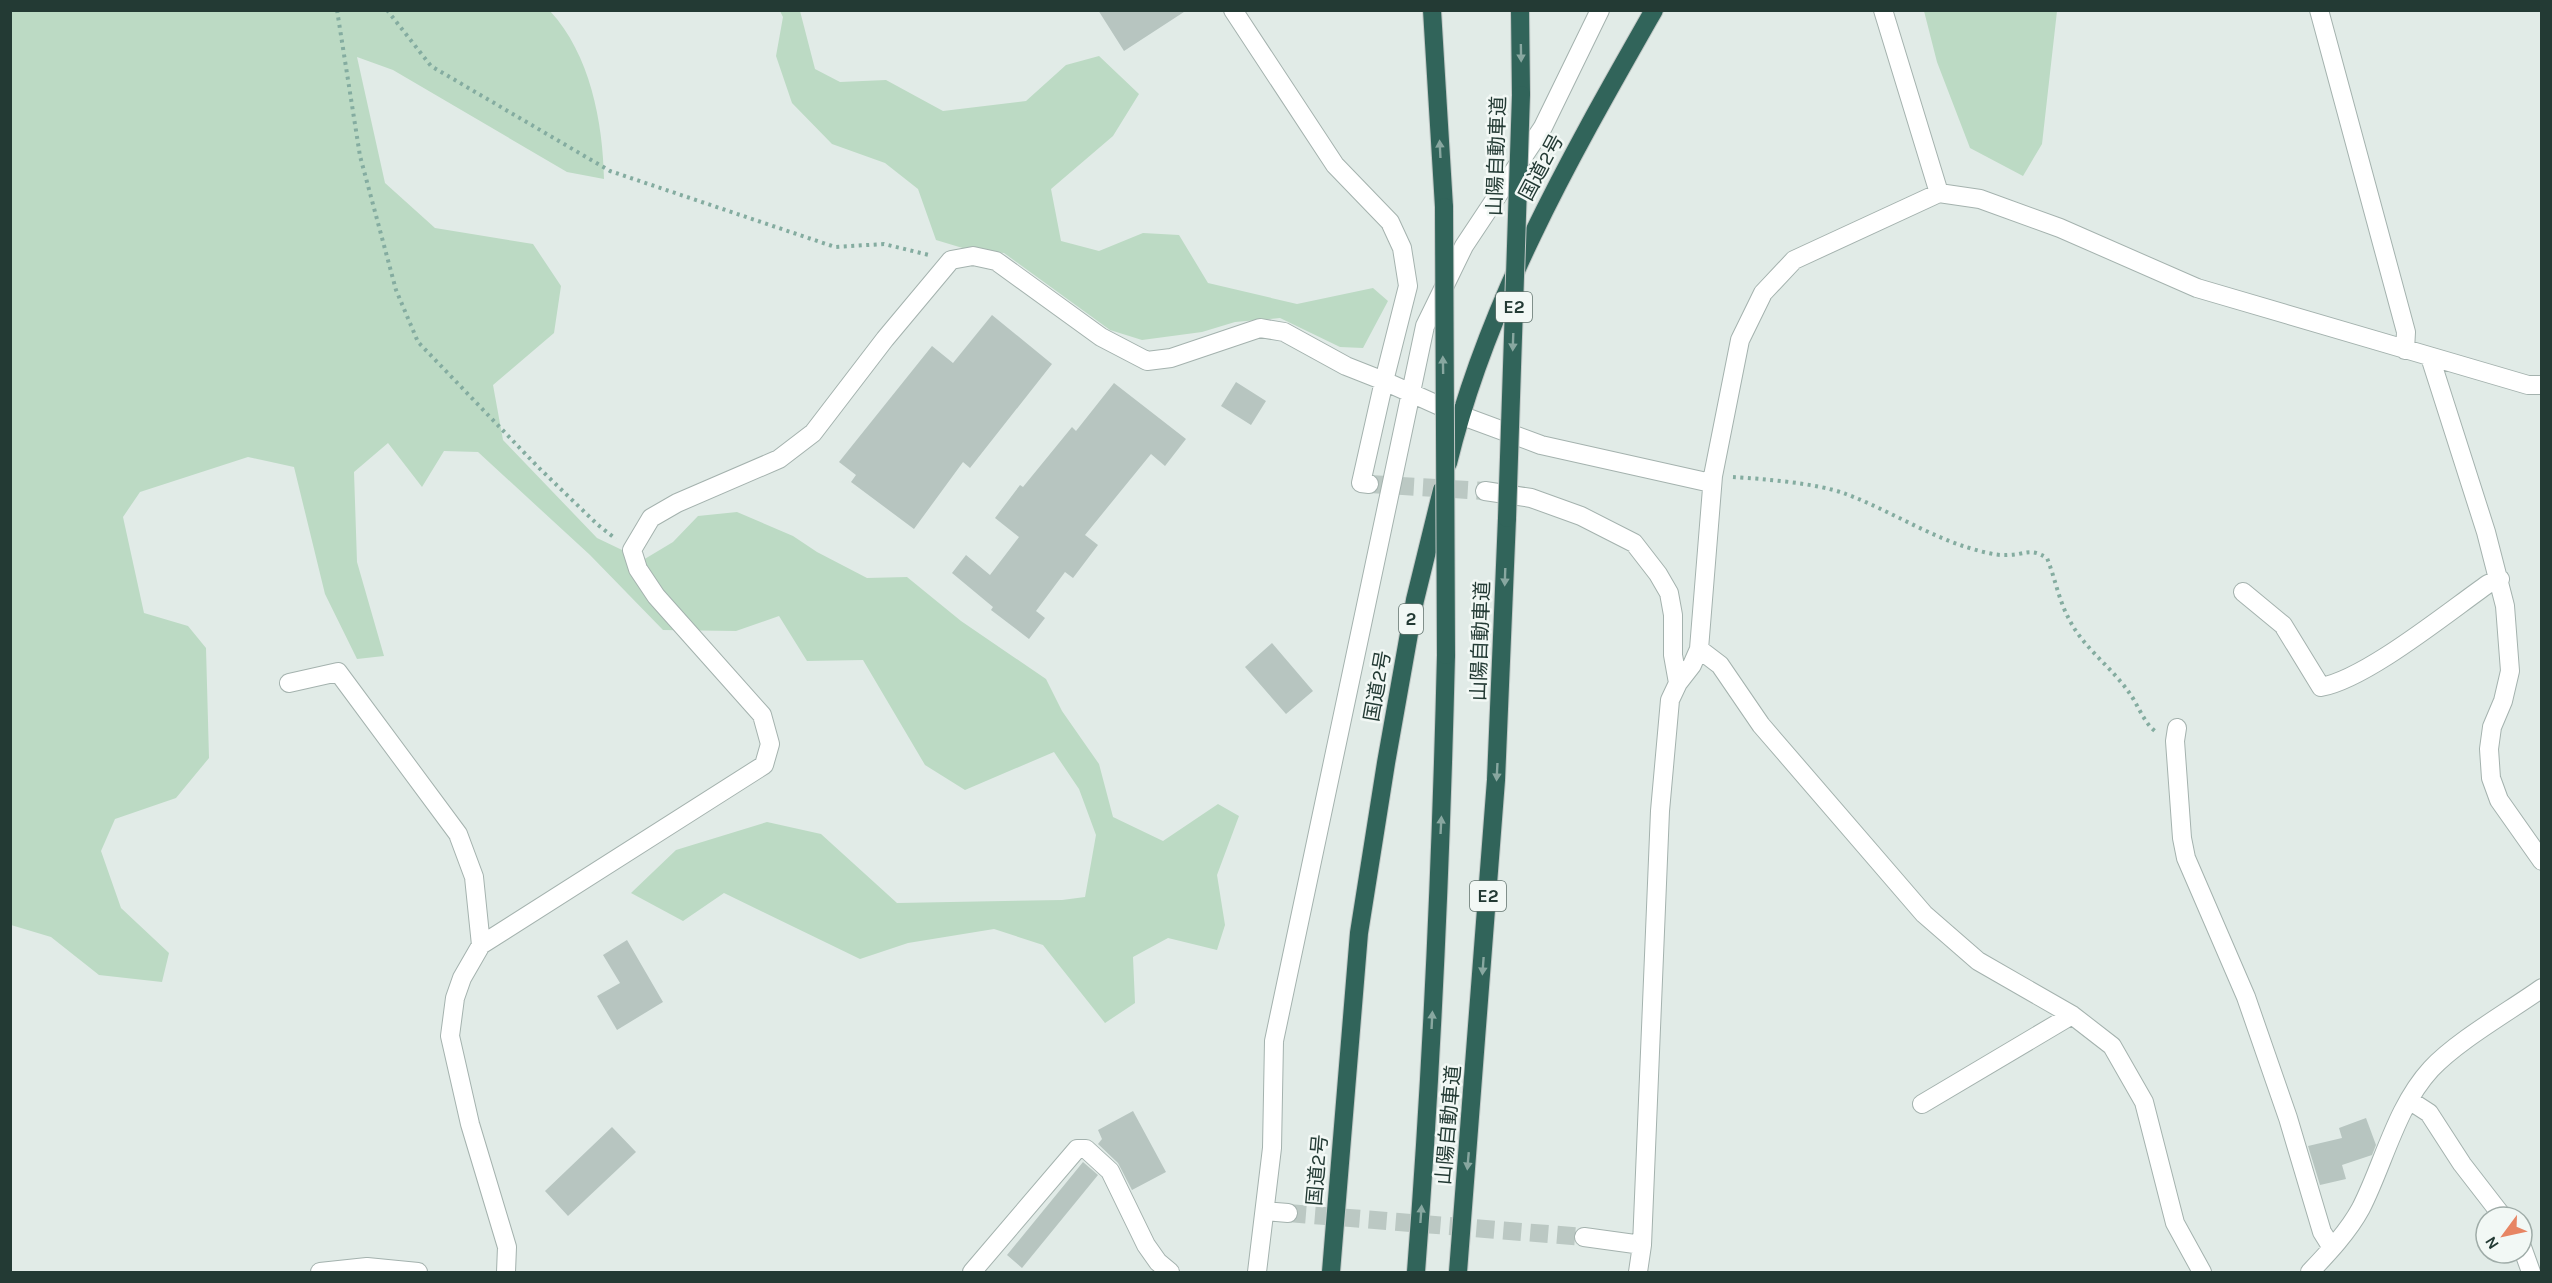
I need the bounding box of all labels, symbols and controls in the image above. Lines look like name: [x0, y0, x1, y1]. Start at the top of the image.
one-way arrow: [1516, 43, 1525, 62]
street label: 山陽自動車道: [1483, 96, 1510, 216]
street label: 国道2号: [1514, 130, 1568, 204]
one-way arrow: [1436, 139, 1445, 158]
road number: E2: [1496, 292, 1532, 322]
one-way arrow: [1508, 333, 1518, 352]
one-way arrow: [1439, 356, 1448, 375]
one-way arrow: [1500, 567, 1509, 586]
street label: 山陽自動車道: [1467, 581, 1494, 701]
road number: 2: [1399, 604, 1423, 634]
street label: 国道2号: [1360, 649, 1395, 723]
one-way arrow: [1492, 762, 1501, 781]
one-way arrow: [1436, 815, 1445, 834]
road number: E2: [1470, 881, 1506, 911]
one-way arrow: [1478, 957, 1487, 976]
one-way arrow: [1427, 1010, 1436, 1029]
street label: 山陽自動車道: [1432, 1064, 1465, 1186]
street label: 国道2号: [1303, 1133, 1332, 1207]
one-way arrow: [1463, 1151, 1473, 1170]
one-way arrow: [1416, 1205, 1426, 1224]
north arrow: [2474, 1205, 2534, 1265]
text: N: [2481, 1233, 2503, 1253]

